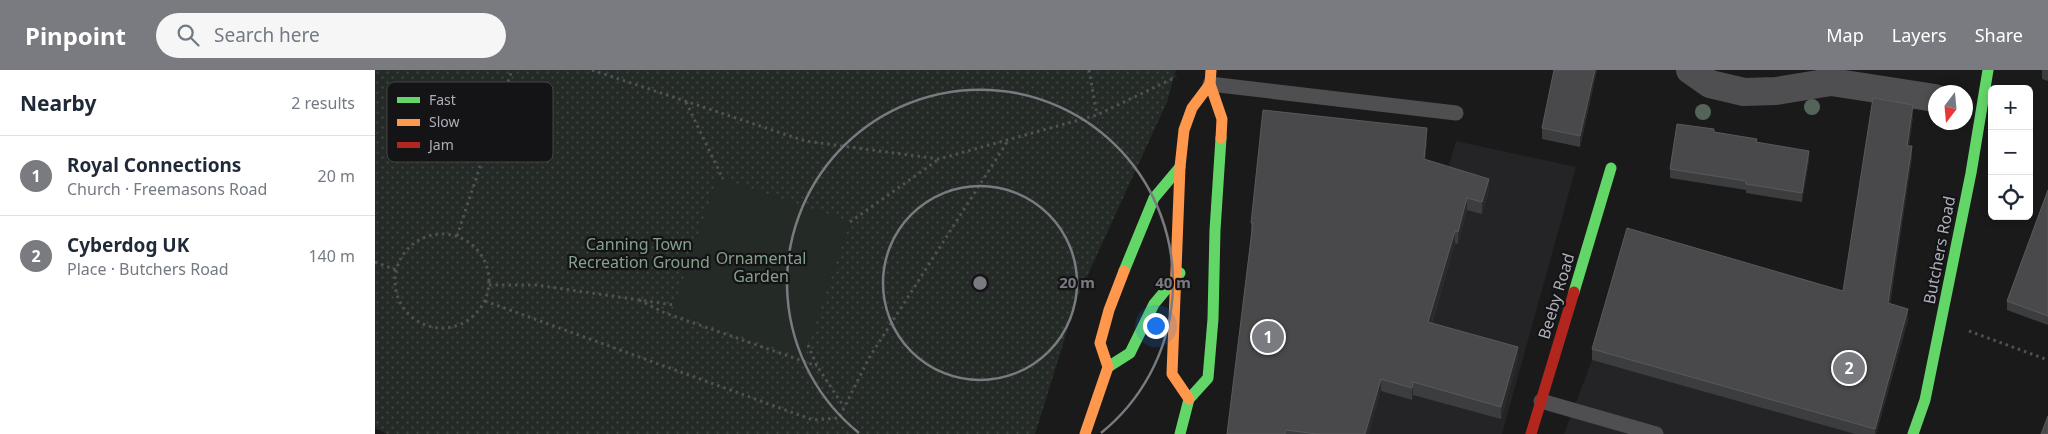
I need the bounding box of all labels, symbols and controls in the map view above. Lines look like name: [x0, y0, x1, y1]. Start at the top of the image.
search box: [156, 13, 506, 58]
text: Pinpoint: [25, 19, 126, 52]
icon: search: [174, 21, 202, 49]
text: Search here: [214, 22, 320, 48]
text: Map: [1826, 23, 1864, 47]
text: Layers: [1892, 23, 1947, 47]
text: Share: [1975, 23, 2023, 47]
legend: [387, 82, 553, 162]
north arrow: [1928, 85, 1973, 130]
map controls: [1988, 85, 2033, 220]
button: +: [1988, 85, 2033, 130]
text: Nearby: [20, 89, 96, 117]
text: Fast: [429, 90, 456, 109]
text: 2 results: [291, 92, 355, 114]
text: Slow: [429, 112, 460, 131]
button: −: [1988, 130, 2033, 175]
text: Jam: [427, 135, 454, 154]
text: Royal Connections: [67, 152, 241, 178]
text: 1: [31, 165, 41, 187]
text: 20 m: [318, 165, 355, 187]
button: locate: [1988, 175, 2033, 220]
text: Church · Freemasons Road: [67, 178, 267, 200]
street label: Butchers Road: [1918, 194, 1960, 306]
text: Cyberdog UK: [67, 232, 189, 258]
park label: Canning Town Recreation Ground: [568, 233, 710, 273]
text: 2: [31, 245, 41, 267]
text: 140 m: [308, 245, 355, 267]
park label: Ornamental Garden: [716, 247, 806, 287]
street label: Beeby Road: [1533, 250, 1579, 342]
text: Place · Butchers Road: [67, 258, 229, 280]
text: 20 m: [1059, 272, 1095, 292]
text: 40 m: [1155, 272, 1191, 292]
centre of rings: [971, 274, 989, 292]
your location: [1143, 313, 1169, 339]
pin: 1: [1252, 318, 1284, 356]
pin: 2: [1833, 349, 1865, 387]

